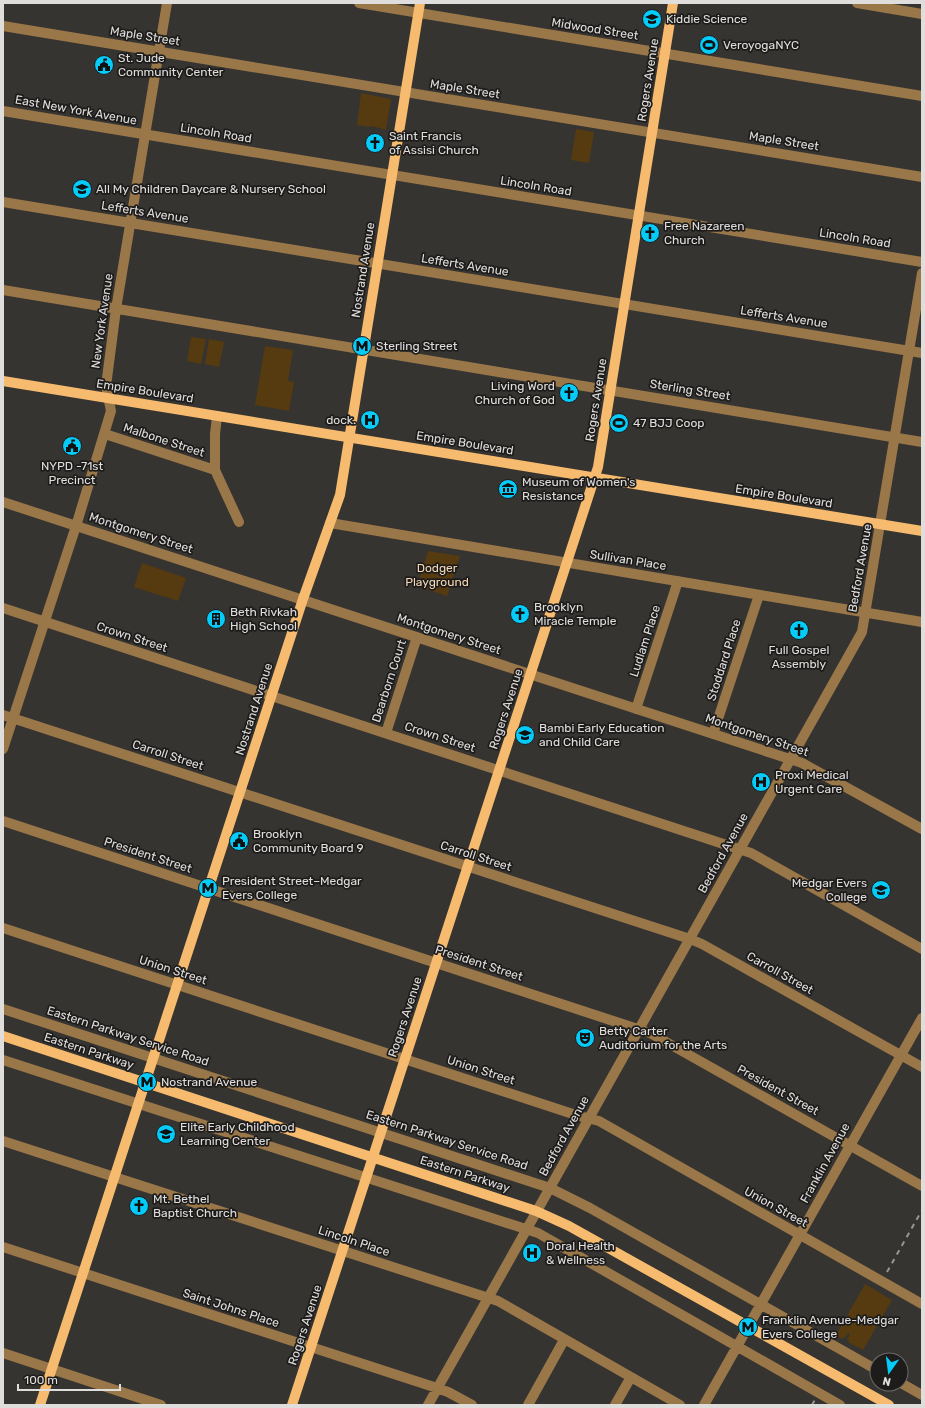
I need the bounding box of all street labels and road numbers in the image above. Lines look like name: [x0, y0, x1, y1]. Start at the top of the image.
street label: Midwood Street: [551, 15, 640, 43]
street label: Maple Street: [109, 24, 181, 48]
street label: Rogers Avenue: [635, 37, 662, 123]
street label: Maple Street: [429, 77, 501, 101]
street label: East New York Avenue: [14, 92, 138, 128]
street label: Lincoln Road: [179, 120, 253, 146]
street label: Maple Street: [748, 129, 820, 153]
street label: Lincoln Road: [499, 173, 573, 199]
street label: Lefferts Avenue: [100, 198, 190, 226]
street label: Nostrand Avenue: [349, 221, 377, 319]
street label: Lincoln Road: [818, 225, 892, 251]
street label: Lefferts Avenue: [420, 251, 510, 279]
street label: New York Avenue: [88, 272, 116, 369]
street label: Lefferts Avenue: [739, 303, 829, 331]
street label: Rogers Avenue: [583, 357, 610, 443]
street label: Empire Boulevard: [95, 376, 195, 406]
street label: Sterling Street: [649, 377, 732, 403]
street label: Malbone Street: [122, 420, 207, 460]
street label: Empire Boulevard: [415, 428, 515, 458]
street label: Empire Boulevard: [734, 481, 834, 511]
street label: Montgomery Street: [87, 510, 195, 556]
street label: Bedford Avenue: [845, 522, 875, 613]
street label: Sullivan Place: [589, 547, 668, 573]
street label: Ludlam Place: [627, 603, 663, 679]
street label: Montgomery Street: [395, 611, 503, 657]
street label: Stoddard Place: [704, 617, 744, 703]
street label: Crown Street: [95, 619, 169, 655]
street label: Dearborn Court: [369, 637, 409, 724]
street label: Nostrand Avenue: [232, 661, 276, 757]
street label: Rogers Avenue: [486, 667, 526, 751]
street label: Montgomery Street: [704, 711, 811, 759]
street label: Crown Street: [403, 719, 477, 755]
street label: Carroll Street: [131, 737, 206, 773]
street label: Bedford Avenue: [695, 810, 751, 896]
street label: President Street: [102, 834, 194, 876]
street label: Carroll Street: [439, 838, 514, 874]
street label: President Street: [433, 942, 525, 984]
street label: Carroll Street: [744, 949, 816, 997]
street label: Union Street: [137, 952, 209, 988]
street label: Rogers Avenue: [385, 975, 425, 1059]
street label: Eastern Parkway Service Road: [45, 1003, 211, 1069]
street label: Eastern Parkway: [42, 1030, 136, 1072]
street label: Union Street: [445, 1052, 517, 1088]
street label: President Street: [735, 1062, 822, 1118]
street label: Bedford Avenue: [536, 1093, 592, 1179]
street label: Eastern Parkway Service Road: [364, 1107, 530, 1173]
street label: Franklin Avenue: [797, 1120, 853, 1205]
street label: Eastern Parkway: [418, 1153, 512, 1195]
street label: Union Street: [742, 1184, 810, 1230]
street label: Lincoln Place: [317, 1223, 392, 1259]
street label: Rogers Avenue: [285, 1283, 325, 1367]
street label: Saint Johns Place: [181, 1286, 281, 1330]

